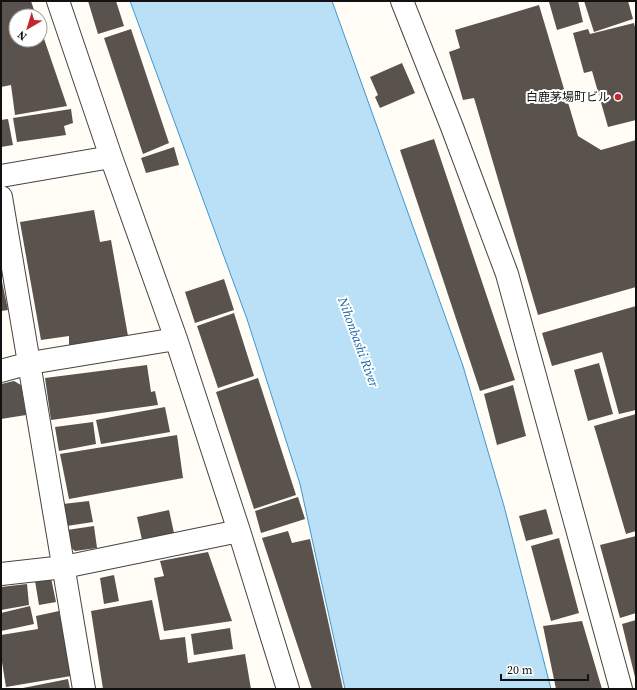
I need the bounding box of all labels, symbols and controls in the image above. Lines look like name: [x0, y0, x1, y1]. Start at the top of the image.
north arrow: [8, 8, 48, 48]
text: N: [14, 27, 30, 44]
place label: 白鹿茅場町ビル: [526, 89, 610, 105]
marker: 白鹿茅場町ビル: [613, 92, 623, 102]
water label: Nihonbashi River: [334, 294, 383, 390]
scale bar: [501, 656, 588, 682]
text: 20 m: [507, 662, 533, 678]

